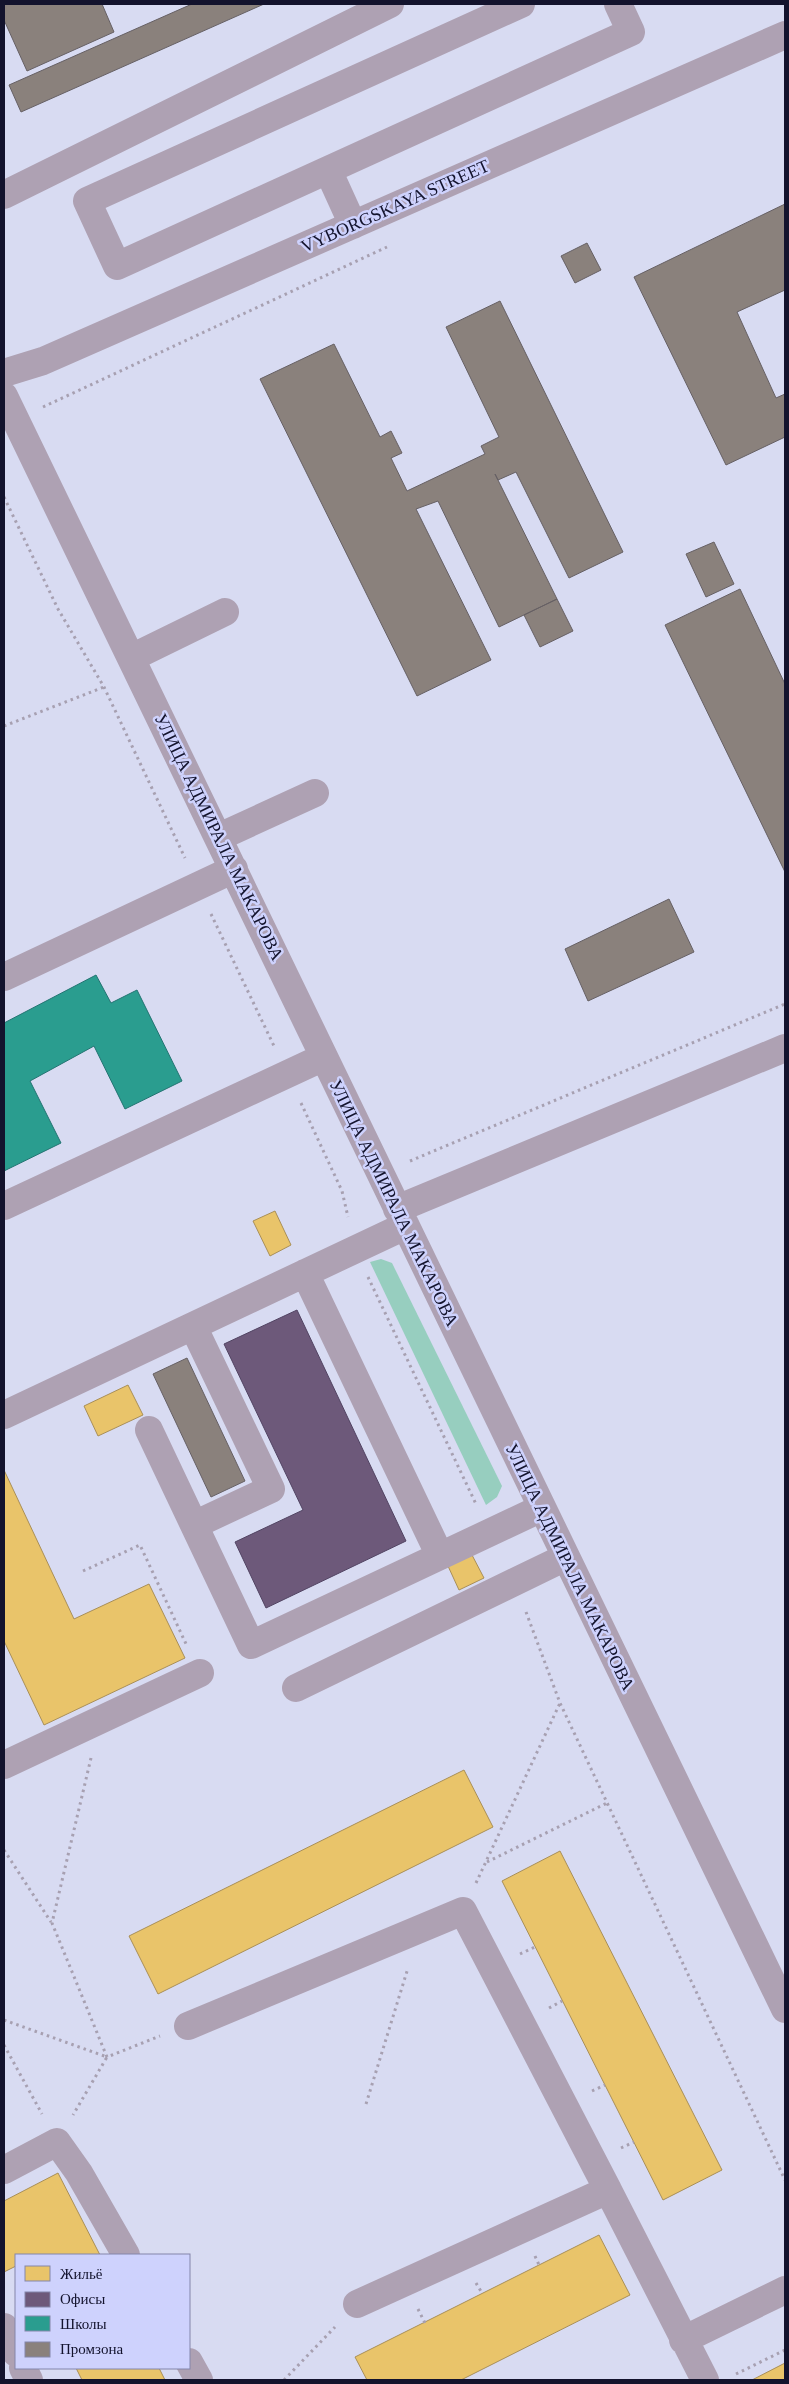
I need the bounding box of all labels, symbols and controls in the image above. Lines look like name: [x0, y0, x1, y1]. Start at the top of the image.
street label: VYBORGSKAYA STREET: [298, 155, 492, 257]
street label: УЛИЦА АДМИРАЛА МАКАРОВА: [150, 710, 288, 964]
street label: УЛИЦА АДМИРАЛА МАКАРОВА: [325, 1076, 463, 1330]
street label: УЛИЦА АДМИРАЛА МАКАРОВА: [501, 1440, 639, 1694]
legend: [15, 2254, 190, 2369]
text: Жильё: [60, 2266, 103, 2282]
text: Офисы: [60, 2291, 105, 2307]
text: Школы: [60, 2316, 107, 2332]
text: Промзона: [60, 2341, 123, 2357]

